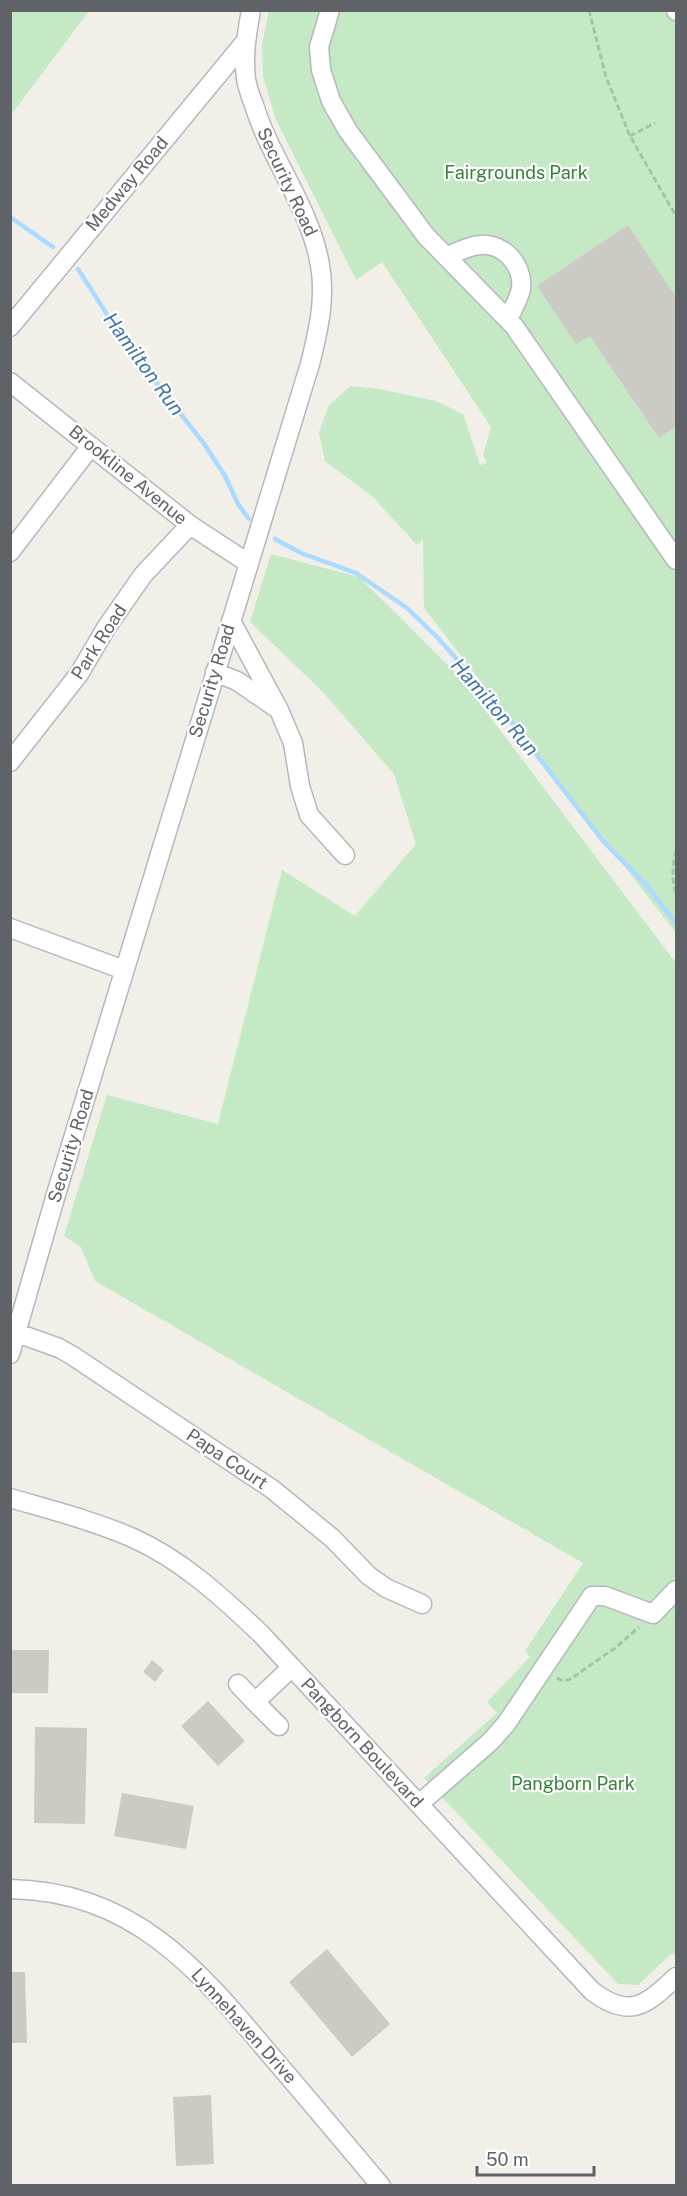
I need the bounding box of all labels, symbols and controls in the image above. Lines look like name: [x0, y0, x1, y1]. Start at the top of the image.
street label: Security Road: [253, 124, 322, 240]
street label: Medway Road: [81, 132, 172, 235]
park label: Fairgrounds Park: [444, 162, 588, 183]
water label: Hamilton Run: [99, 308, 189, 420]
street label: Brookline Avenue: [65, 421, 192, 529]
street label: Park Road: [67, 600, 131, 683]
street label: Security Road: [184, 622, 239, 740]
water label: Hamilton Run: [446, 653, 544, 761]
street label: Security Road: [43, 1087, 98, 1205]
street label: Papa Court: [183, 1424, 272, 1493]
street label: Pangborn Boulevard: [297, 1673, 428, 1812]
park label: Pangborn Park: [511, 1773, 635, 1794]
street label: Lynnehaven Drive: [187, 1964, 301, 2087]
scale bar: [477, 2139, 594, 2177]
text: 50 m: [486, 2149, 529, 2170]

